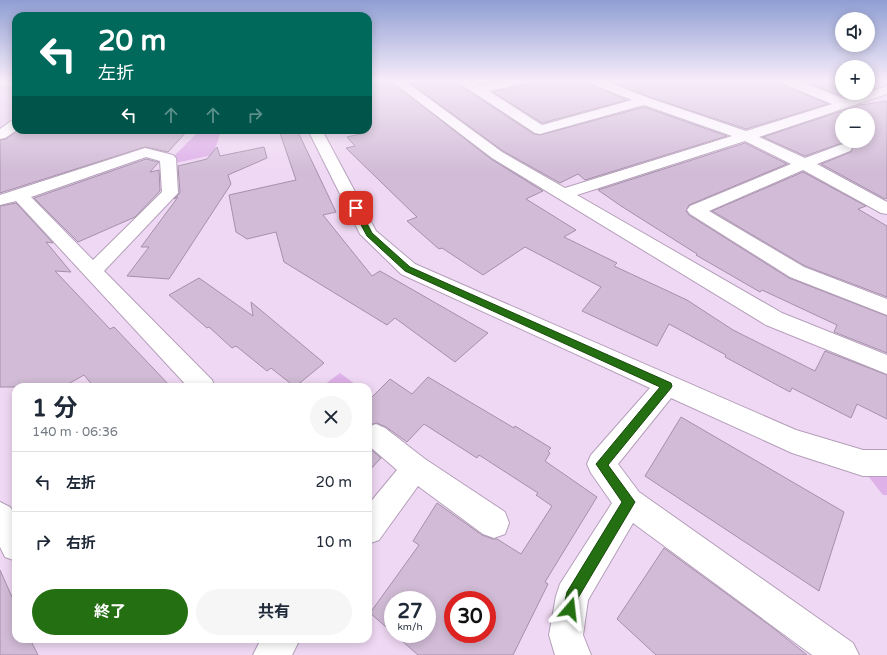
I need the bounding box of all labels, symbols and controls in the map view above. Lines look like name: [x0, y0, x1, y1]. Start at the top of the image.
map controls: [835, 12, 875, 148]
button: sound: [835, 12, 875, 52]
text: 20 m: [98, 24, 166, 58]
icon: left: [32, 28, 84, 80]
button: +: [835, 60, 875, 100]
text: 左折: [98, 62, 134, 84]
icon: left: [118, 104, 140, 126]
icon: ahead: [160, 104, 182, 126]
icon: ahead: [202, 104, 224, 126]
icon: right: [244, 104, 266, 126]
button: −: [835, 108, 875, 148]
pin: [339, 191, 373, 225]
icon: arrive: [345, 197, 367, 219]
text: 1 分: [32, 394, 77, 423]
button: close: [310, 396, 352, 438]
text: 140 m · 06:36: [32, 424, 118, 440]
icon: left: [32, 471, 54, 493]
text: 20 m: [315, 473, 352, 491]
text: 左折: [66, 474, 96, 492]
icon: right: [32, 531, 54, 553]
text: 10 m: [315, 533, 352, 551]
text: 右折: [66, 534, 96, 552]
position arrow: [549, 588, 591, 630]
button: 終了: [32, 589, 188, 635]
button: 共有: [196, 589, 352, 635]
speed limit sign: 30: [444, 591, 496, 643]
text: 27: [397, 600, 423, 624]
text: km/h: [397, 621, 423, 633]

